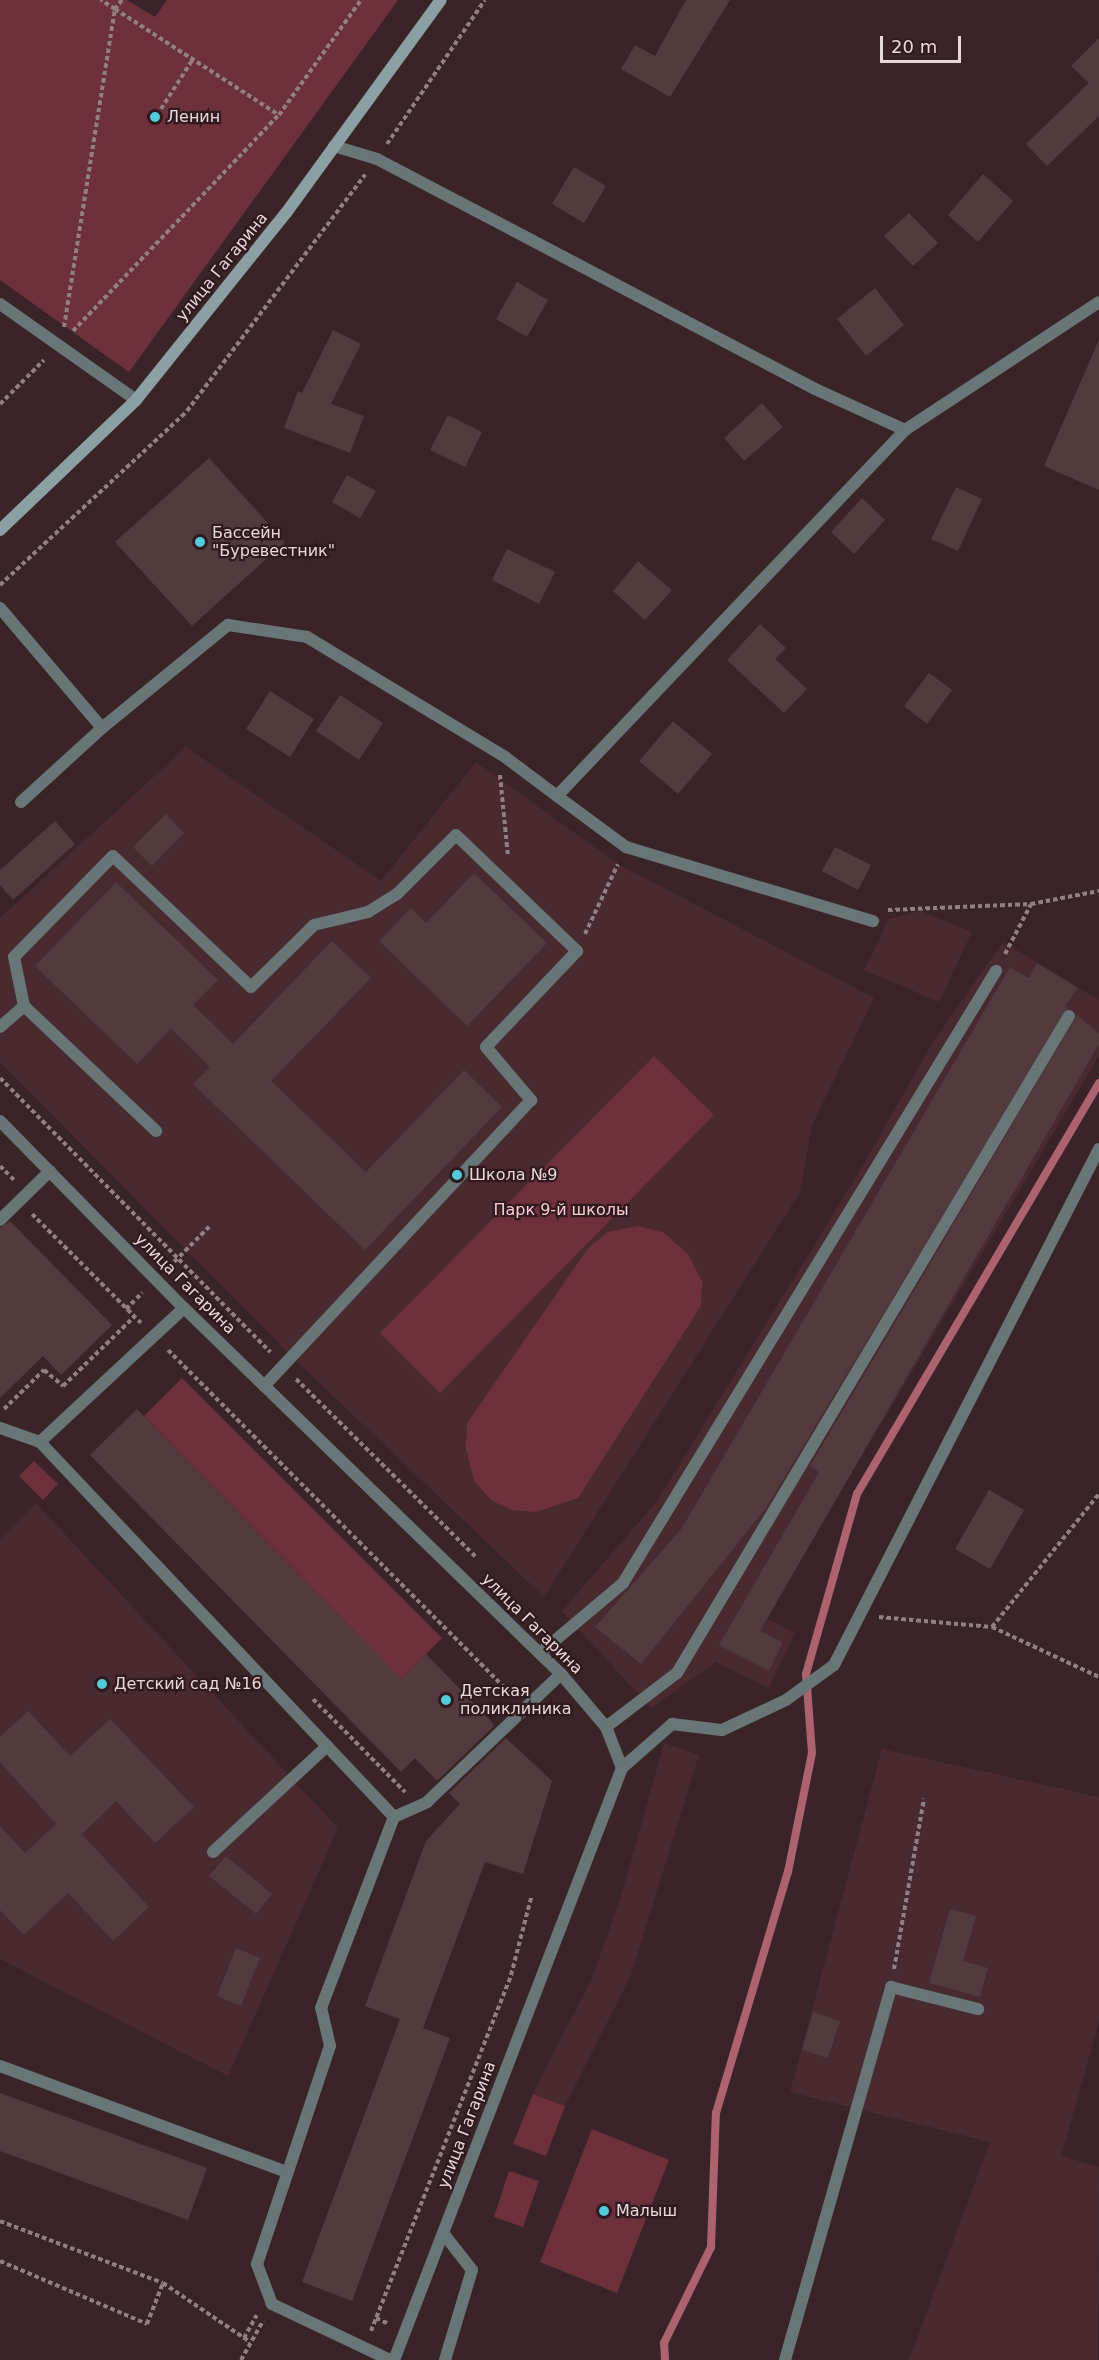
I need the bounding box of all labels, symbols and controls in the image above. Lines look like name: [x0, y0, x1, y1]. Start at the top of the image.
scale bar: [883, 24, 964, 62]
text: 20 m: [891, 36, 937, 57]
place label: Ленин: [167, 107, 220, 127]
marker: Ленин: [148, 110, 162, 124]
street label: улица Гагарина: [172, 209, 272, 325]
place label: Бассейн "Буревестник": [212, 523, 335, 561]
marker: Бассейн "Буревестник": [193, 535, 207, 549]
place label: Школа №9: [469, 1165, 558, 1185]
marker: Школа №9: [450, 1168, 464, 1182]
park label: Парк 9-й школы: [493, 1200, 629, 1220]
street label: улица Гагарина: [131, 1230, 239, 1338]
street label: улица Гагарина: [478, 1570, 586, 1678]
place label: Детский сад №16: [114, 1674, 262, 1694]
marker: Детский сад №16: [95, 1677, 109, 1691]
place label: Детская поликлиника: [460, 1681, 571, 1719]
marker: Детская поликлиника: [437, 1691, 455, 1709]
street label: улица Гагарина: [434, 2059, 500, 2191]
place label: Малыш: [616, 2201, 677, 2221]
marker: Малыш: [597, 2204, 611, 2218]

